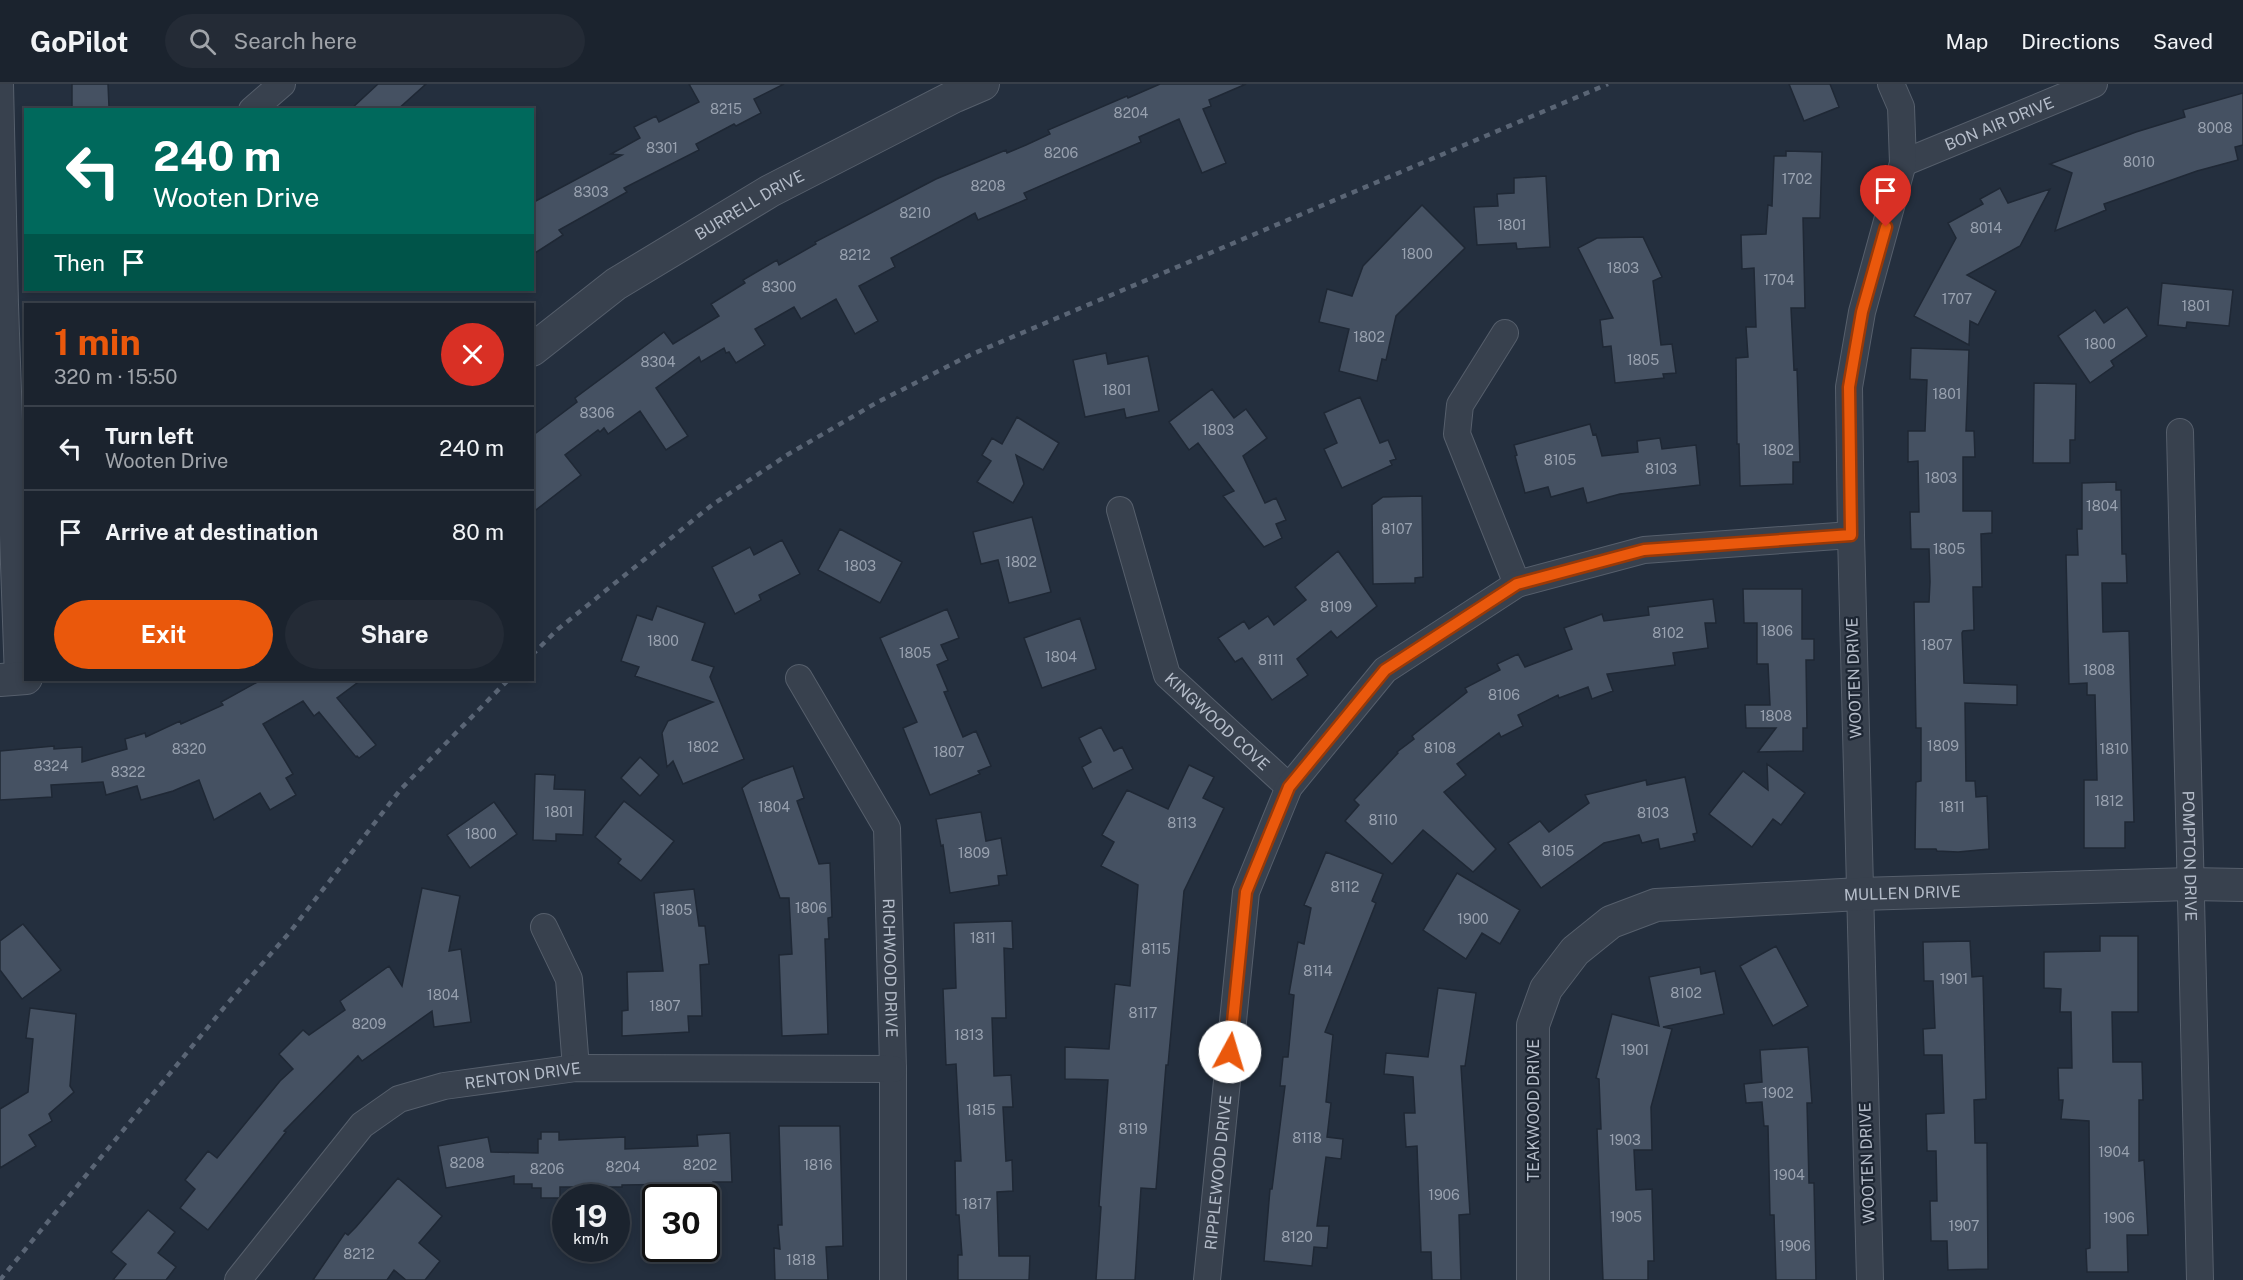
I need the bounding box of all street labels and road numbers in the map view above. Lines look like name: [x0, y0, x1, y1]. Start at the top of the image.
street label: BON AIR DRIVE: [1942, 92, 2056, 154]
street label: BURRELL DRIVE: [691, 166, 807, 244]
street label: WOOTEN DRIVE: [1842, 617, 1866, 739]
street label: KINGWOOD COVE: [1161, 669, 1274, 774]
street label: POMPTON DRIVE: [2179, 790, 2201, 921]
street label: MULLEN DRIVE: [1843, 881, 1961, 904]
street label: RICHWOOD DRIVE: [879, 898, 902, 1038]
street label: TEAKWOOD DRIVE: [1524, 1039, 1543, 1181]
street label: RENTON DRIVE: [463, 1058, 582, 1093]
street label: RIPPLEWOOD DRIVE: [1201, 1094, 1235, 1251]
street label: WOOTEN DRIVE: [1855, 1102, 1879, 1224]

